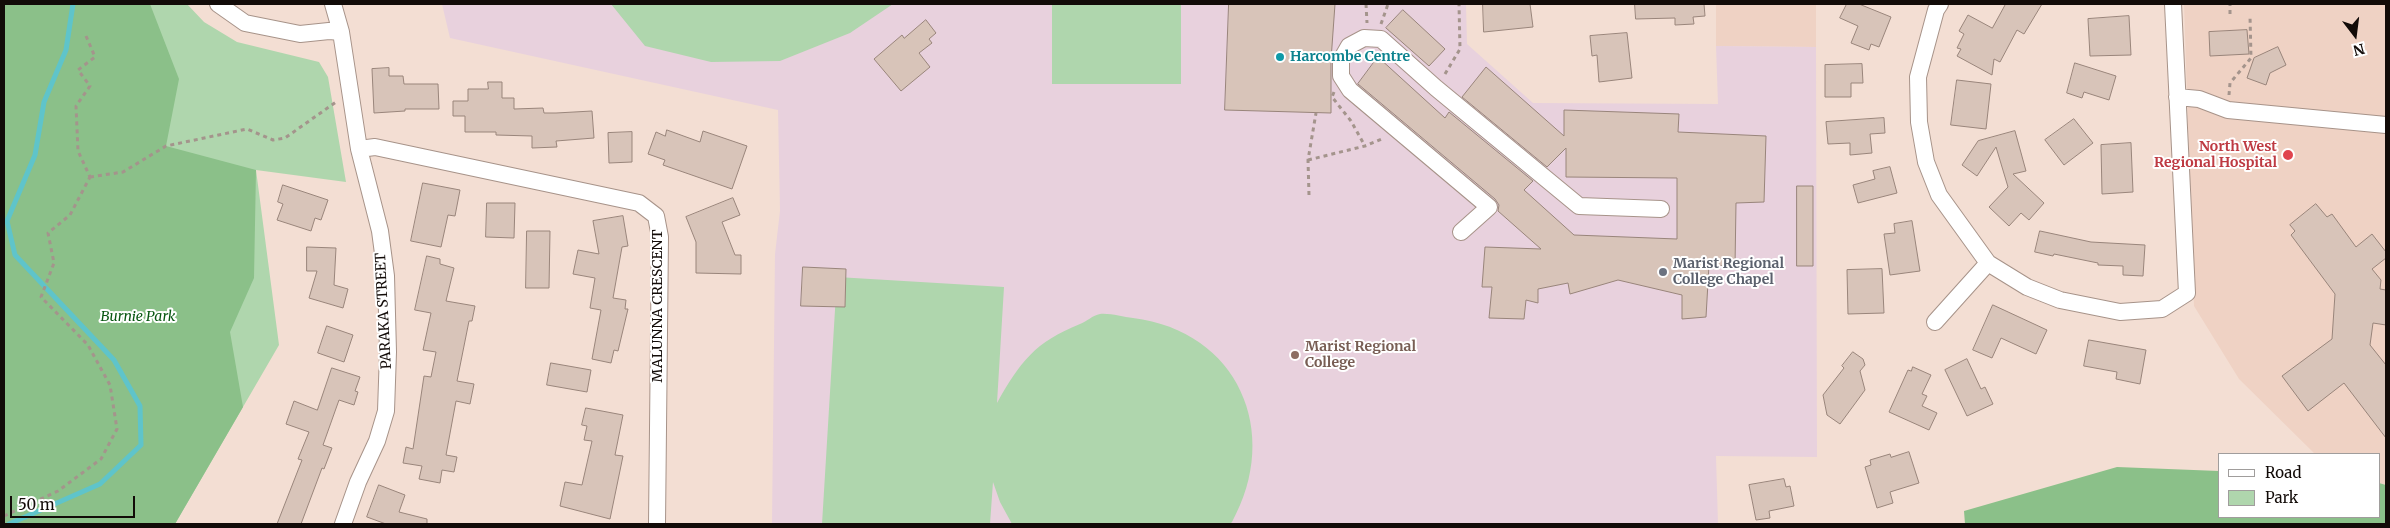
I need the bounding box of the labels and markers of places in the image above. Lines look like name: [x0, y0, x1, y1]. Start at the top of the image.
place label: Harcombe Centre: [1290, 49, 1410, 65]
marker: Harcombe Centre: [1274, 51, 1286, 63]
place label: North West Regional Hospital: [2154, 139, 2277, 172]
marker: North West Regional Hospital: [2281, 148, 2295, 162]
place label: Marist Regional College Chapel: [1673, 256, 1784, 288]
marker: Marist Regional College Chapel: [1657, 266, 1669, 278]
place label: Marist Regional College: [1305, 339, 1416, 372]
marker: Marist Regional College: [1289, 349, 1301, 361]

